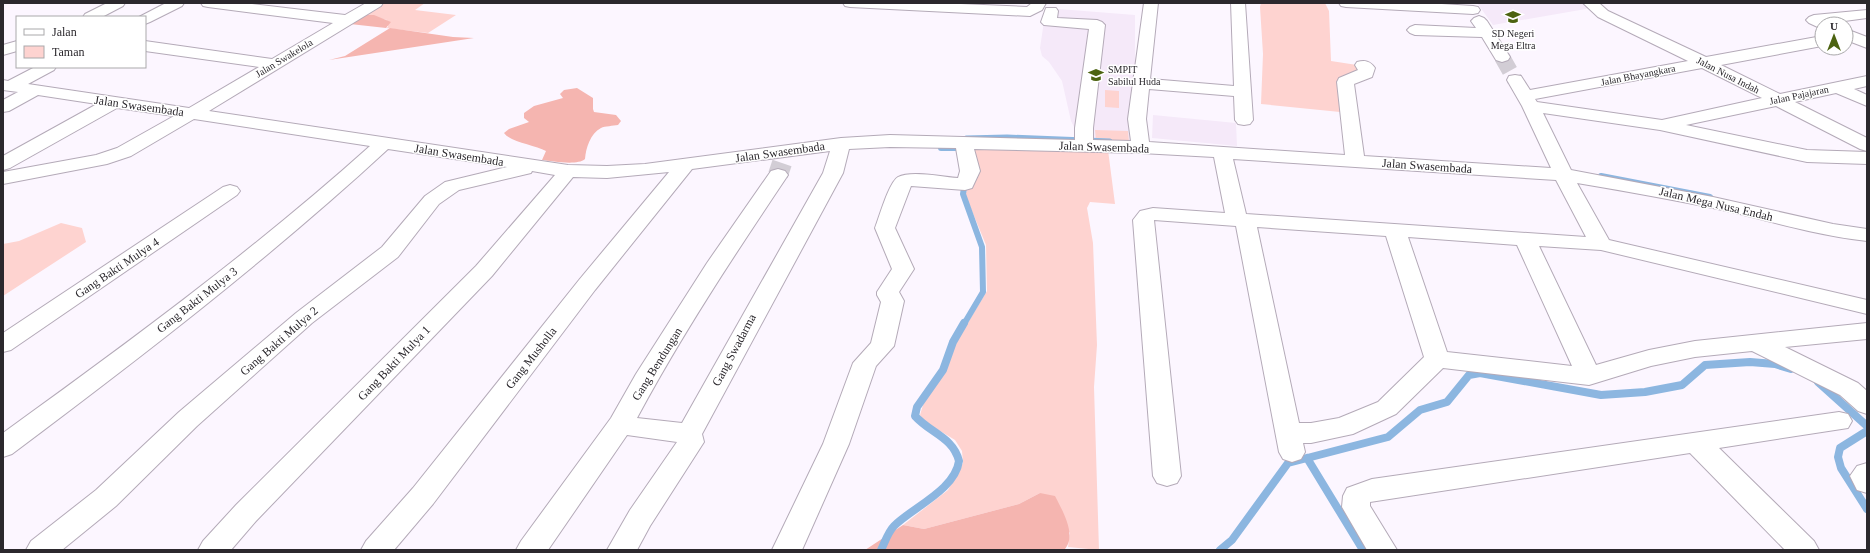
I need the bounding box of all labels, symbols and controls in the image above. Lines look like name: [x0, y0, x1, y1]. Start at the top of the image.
school or university icon: SD Negeri Mega Eltra: [1504, 8, 1522, 26]
legend: [16, 16, 146, 68]
north arrow: [1814, 16, 1854, 56]
text: U: [1830, 20, 1838, 32]
text: Jalan: [52, 25, 77, 39]
place label: SD Negeri Mega Eltra: [1491, 28, 1536, 51]
street label: Jalan Swakelola: [253, 36, 315, 79]
text: Taman: [52, 45, 84, 59]
street label: Jalan Nusa Indah: [1695, 54, 1761, 96]
street label: Jalan Bhayangkara: [1600, 62, 1677, 88]
place label: SMPIT Sabilul Huda: [1108, 64, 1161, 87]
school or university icon: SMPIT Sabilul Huda: [1087, 66, 1105, 84]
street label: Jalan Pajajaran: [1768, 83, 1830, 107]
street label: Jalan Swasembada: [93, 93, 185, 119]
street label: Jalan Swasembada: [1059, 138, 1150, 156]
street label: Jalan Swasembada: [734, 139, 826, 165]
street label: Jalan Swasembada: [413, 141, 505, 169]
street label: Jalan Swasembada: [1381, 156, 1473, 176]
street label: Jalan Mega Nusa Endah: [1658, 184, 1774, 224]
street label: Gang Bakti Mulya 4: [72, 235, 162, 301]
street label: Gang Bakti Mulya 3: [154, 264, 240, 336]
street label: Gang Bakti Mulya 2: [237, 303, 321, 379]
street label: Gang Swadarma: [709, 311, 759, 388]
street label: Gang Bakti Mulya 1: [355, 323, 433, 403]
street label: Gang Musholla: [503, 324, 560, 392]
street label: Gang Bendungan: [629, 325, 685, 403]

